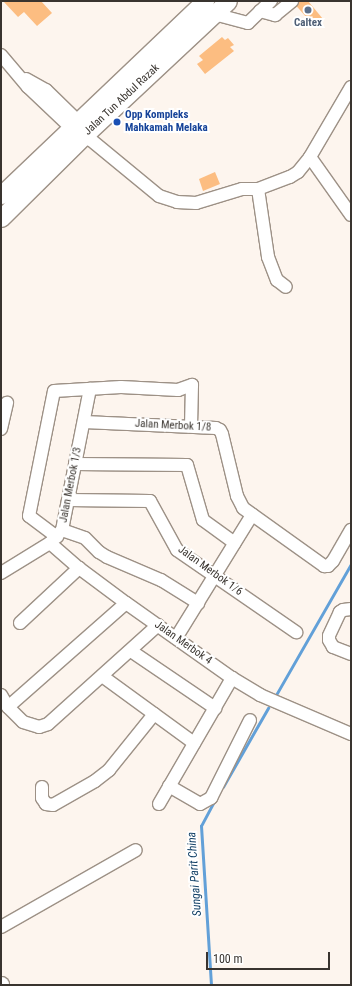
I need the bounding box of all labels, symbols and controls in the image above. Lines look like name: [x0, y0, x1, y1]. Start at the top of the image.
marker: Caltex: [303, 5, 313, 15]
place label: Caltex: [294, 16, 322, 30]
street label: Jalan Tun Abdul Razak: [82, 62, 162, 138]
place label: Opp Kompleks Mahkamah Melaka: [125, 109, 208, 135]
marker: Opp Kompleks Mahkamah Melaka: [112, 117, 122, 127]
street label: Jalan Merbok 1/8: [134, 417, 212, 435]
street label: Jalan Merbok 1/3: [57, 446, 85, 524]
street label: Jalan Merbok 1/6: [175, 543, 245, 599]
street label: Jalan Merbok 4: [152, 618, 214, 668]
water label: Sungai Parit China: [185, 831, 205, 917]
scale bar: [208, 944, 332, 970]
text: 100 m: [213, 952, 243, 966]

